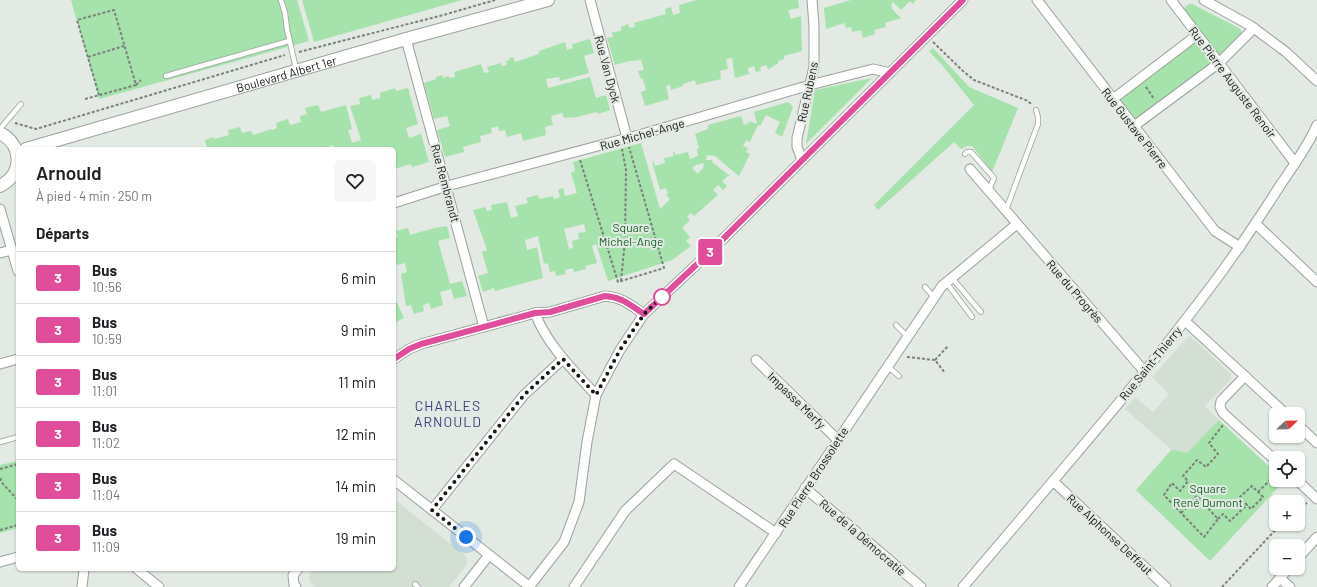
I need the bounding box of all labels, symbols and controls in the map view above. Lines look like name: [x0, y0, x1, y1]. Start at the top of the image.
street label: Rue Pierre Auguste Renoir: [1186, 23, 1280, 141]
street label: Rue Van Dyck: [592, 34, 624, 104]
street label: Boulevard Albert 1er: [235, 52, 339, 95]
street label: Rue Rubens: [794, 60, 820, 124]
street label: Rue Gustave Pierre: [1099, 85, 1171, 171]
street label: Rue Michel-Ange: [598, 115, 686, 153]
street label: Rue Rembrandt: [429, 142, 463, 224]
button: heart: [334, 160, 376, 202]
text: Arnould: [36, 161, 102, 184]
text: À pied · 4 min · 250 m: [36, 188, 152, 204]
park label: Square Michel-Ange: [599, 220, 663, 248]
text: Départs: [36, 224, 89, 242]
line badge: 3: [697, 239, 723, 265]
text: 3: [706, 243, 714, 260]
street label: Rue du Progrès: [1044, 257, 1106, 325]
text: Bus: [92, 261, 117, 279]
text: 3: [54, 269, 62, 286]
text: 6 min: [341, 269, 376, 287]
text: 10:56: [92, 279, 122, 295]
unlabelled marker: [653, 288, 671, 306]
text: Bus: [92, 313, 117, 331]
text: 3: [54, 321, 62, 338]
text: 9 min: [341, 321, 376, 339]
street label: Rue Saint-Thierry: [1116, 323, 1184, 403]
text: 10:59: [92, 331, 122, 347]
text: Bus: [92, 365, 117, 383]
street label: Impasse Merfy: [765, 369, 829, 432]
text: 3: [54, 373, 62, 390]
text: 11 min: [338, 373, 376, 391]
text: 11:01: [92, 383, 117, 399]
district label: CHARLES ARNOULD: [414, 397, 482, 430]
north arrow: [1269, 407, 1305, 443]
map controls: [1269, 407, 1305, 575]
text: Bus: [92, 417, 117, 435]
street label: Rue Pierre Brossolette: [775, 424, 851, 530]
text: 3: [54, 425, 62, 442]
text: 12 min: [335, 425, 376, 443]
text: 11:02: [92, 435, 120, 451]
button: locate: [1269, 451, 1305, 487]
text: Bus: [92, 469, 117, 487]
text: 3: [54, 477, 62, 494]
text: 14 min: [335, 477, 376, 495]
park label: Square René Dumont: [1173, 481, 1243, 509]
text: 11:04: [92, 487, 120, 503]
street label: Rue Alphonse Deffaut: [1064, 491, 1156, 577]
button: +: [1269, 495, 1305, 531]
street label: Rue de la Démocratie: [817, 496, 909, 578]
text: Bus: [92, 521, 117, 539]
your location: [456, 527, 476, 547]
text: 3: [54, 529, 62, 546]
text: 19 min: [336, 529, 376, 547]
text: 11:09: [92, 539, 120, 555]
button: −: [1269, 539, 1305, 575]

